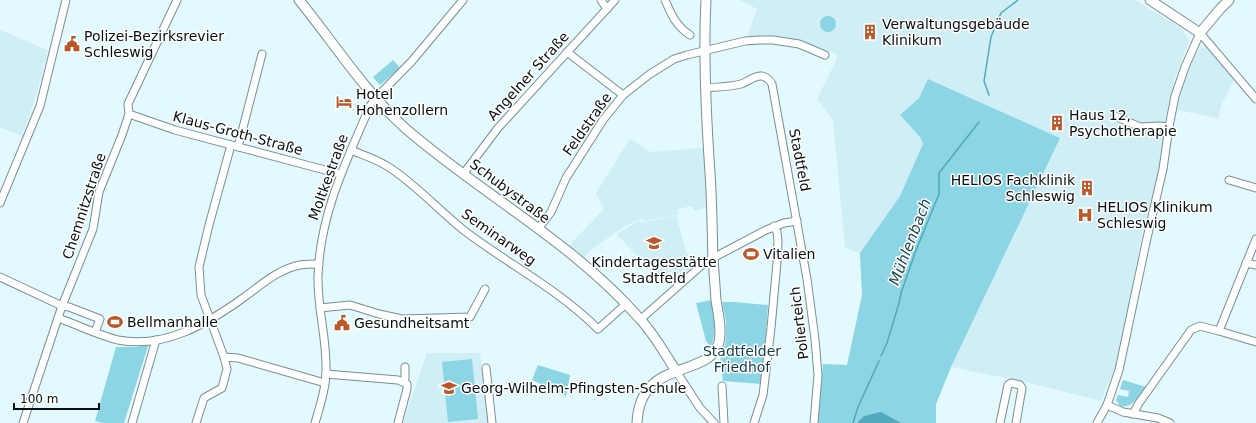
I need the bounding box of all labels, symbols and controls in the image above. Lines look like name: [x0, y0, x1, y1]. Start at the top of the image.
place label: Verwaltungsgebäude Klinikum: [882, 16, 1030, 48]
building icon: Verwaltungsgebäude Klinikum: [861, 23, 879, 41]
place label: Polizei-Bezirksrevier Schleswig: [84, 28, 224, 60]
street label: Angelner Straße: [484, 28, 572, 124]
public building icon: Polizei-Bezirksrevier Schleswig: [63, 35, 81, 53]
place label: Hotel Hohenzollern: [356, 86, 448, 118]
street label: Feldstraße: [559, 89, 615, 159]
hotel icon: Hotel Hohenzollern: [335, 93, 353, 111]
place label: Haus 12, Psychotherapie: [1069, 107, 1177, 139]
street label: Klaus-Groth-Straße: [171, 108, 305, 158]
building icon: Haus 12, Psychotherapie: [1048, 114, 1066, 132]
street label: Stadtfeld: [786, 127, 814, 193]
street label: Moltkestraße: [305, 132, 351, 222]
street label: Chemnitzstraße: [59, 151, 109, 261]
street label: Schubystraße: [467, 156, 553, 226]
place label: HELIOS Fachklinik Schleswig: [951, 172, 1076, 204]
building icon: HELIOS Fachklinik Schleswig: [1078, 179, 1096, 197]
water label: Mühlenbach: [885, 196, 935, 288]
place label: HELIOS Klinikum Schleswig: [1097, 199, 1213, 231]
street label: Seminarweg: [459, 205, 539, 269]
hospital icon: HELIOS Klinikum Schleswig: [1076, 206, 1094, 224]
school or university icon: Kindertagesstätte Stadtfeld: [645, 234, 663, 252]
sports icon: Vitalien: [742, 245, 760, 263]
place label: Vitalien: [763, 246, 816, 262]
place label: Kindertagesstätte Stadtfeld: [591, 254, 717, 286]
street label: Polierteich: [787, 286, 811, 360]
sports icon: Bellmanhalle: [106, 313, 124, 331]
place label: Bellmanhalle: [127, 314, 218, 330]
public building icon: Gesundheitsamt: [333, 314, 351, 332]
place label: Gesundheitsamt: [354, 315, 470, 331]
park label: Stadtfelder Friedhof: [703, 343, 781, 375]
school or university icon: Georg-Wilhelm-Pfingsten-Schule: [440, 379, 458, 397]
place label: Georg-Wilhelm-Pfingsten-Schule: [461, 380, 686, 396]
scale bar: [14, 385, 99, 411]
text: 100 m: [20, 392, 58, 406]

